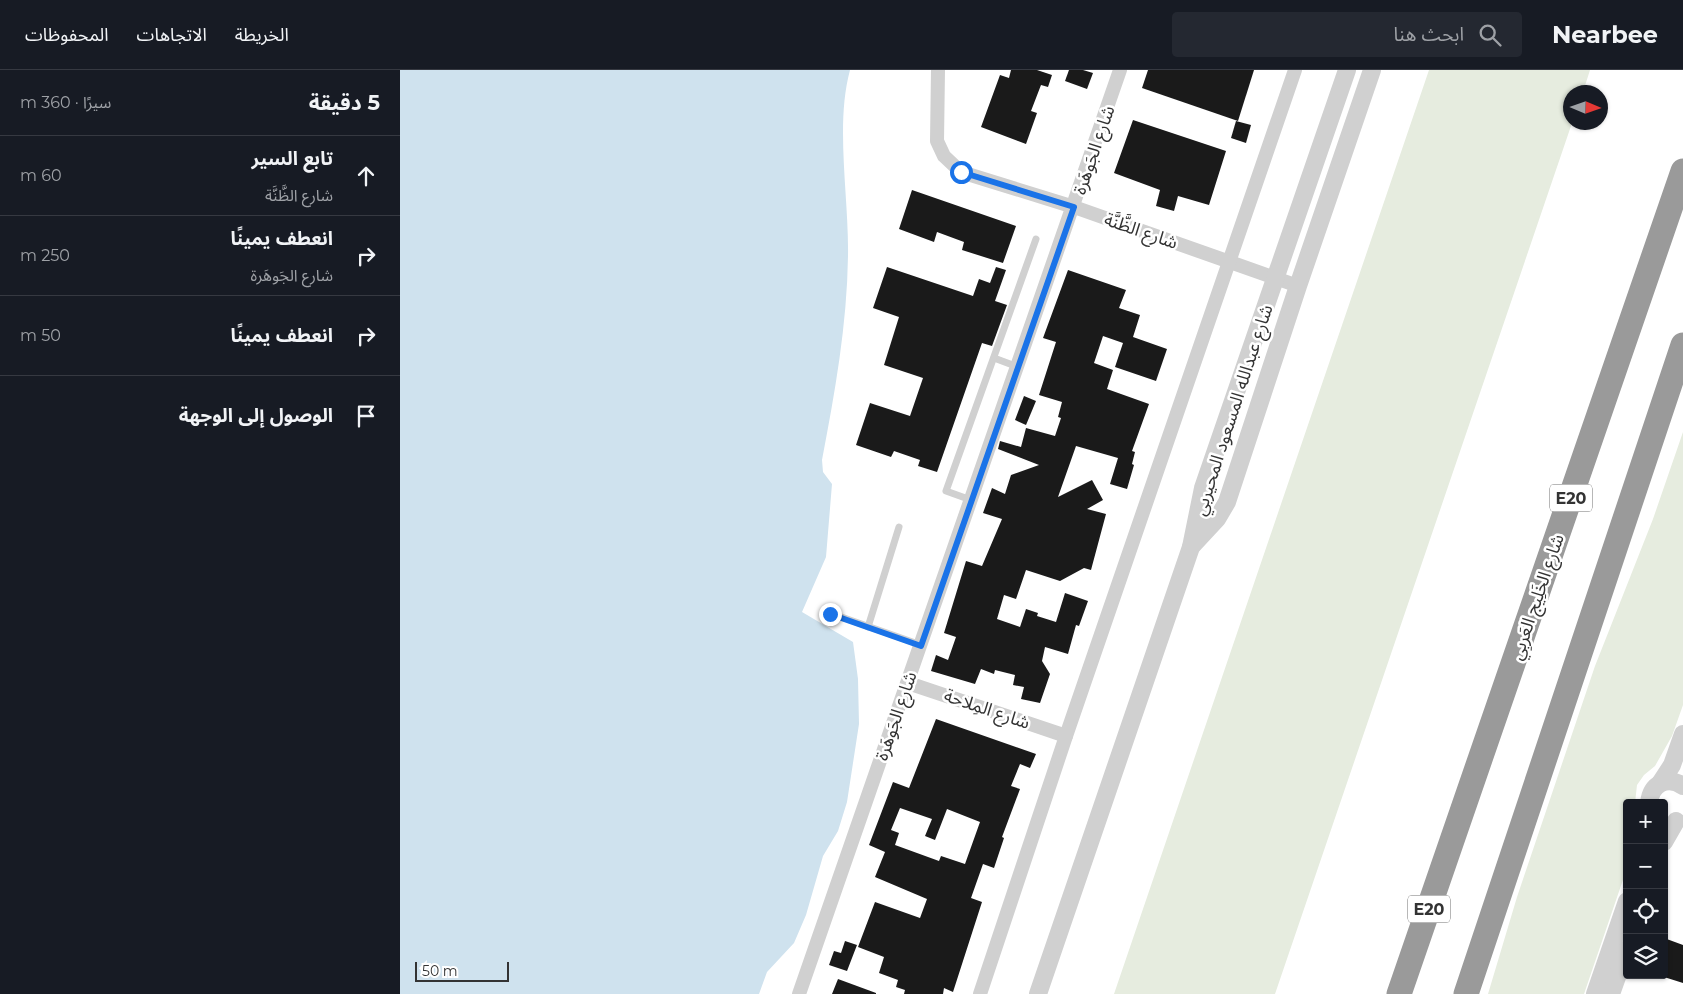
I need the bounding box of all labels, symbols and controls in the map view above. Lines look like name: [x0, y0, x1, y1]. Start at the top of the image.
search box: [1172, 12, 1522, 57]
text: Nearbee: [1552, 20, 1658, 49]
icon: search: [1476, 21, 1504, 49]
text: ابحث هنا: [1393, 23, 1464, 46]
text: المحفوظات: [25, 24, 109, 46]
text: الاتجاهات: [137, 24, 207, 46]
text: الخريطة: [235, 24, 289, 46]
north arrow: [1563, 85, 1608, 130]
text: 5 دقيقة: [309, 90, 380, 115]
text: سيرًا · 360 m: [20, 93, 111, 112]
street label: شارع الجَوهَرة: [1068, 103, 1122, 198]
text: تابع السير: [251, 147, 333, 170]
route start: [950, 161, 973, 184]
icon: ahead: [352, 162, 380, 190]
text: 60 m: [20, 166, 62, 185]
text: شارع الظَّنَّة: [265, 186, 333, 205]
street label: شارع الظَّنَّة: [1100, 206, 1182, 257]
text: انعطف يمينًا: [230, 227, 333, 250]
icon: right: [352, 242, 380, 270]
text: 250 m: [20, 246, 70, 265]
text: شارع الجَوهَرة: [251, 266, 333, 285]
street label: شارع عبدالله المسعود المحيربي: [1188, 302, 1280, 519]
icon: right: [352, 322, 380, 350]
text: انعطف يمينًا: [230, 324, 333, 347]
text: 50 m: [20, 326, 61, 345]
icon: arrive: [352, 402, 380, 430]
text: الوصول إلى الوجهة: [179, 404, 333, 427]
road number: E20: [1550, 484, 1592, 512]
street label: شارع الخَلِيج العَربِي: [1505, 531, 1572, 664]
route end: [819, 603, 842, 626]
street label: شارع الجَوهَرة: [870, 669, 924, 764]
street label: شارع المِلاحة: [940, 684, 1033, 737]
map controls: [1623, 799, 1668, 979]
button: +: [1623, 799, 1668, 844]
button: −: [1623, 844, 1668, 889]
button: locate: [1623, 889, 1668, 934]
road number: E20: [1408, 896, 1450, 922]
button: layers: [1623, 934, 1668, 979]
scale bar: [415, 959, 509, 982]
text: 50 m: [422, 962, 458, 980]

